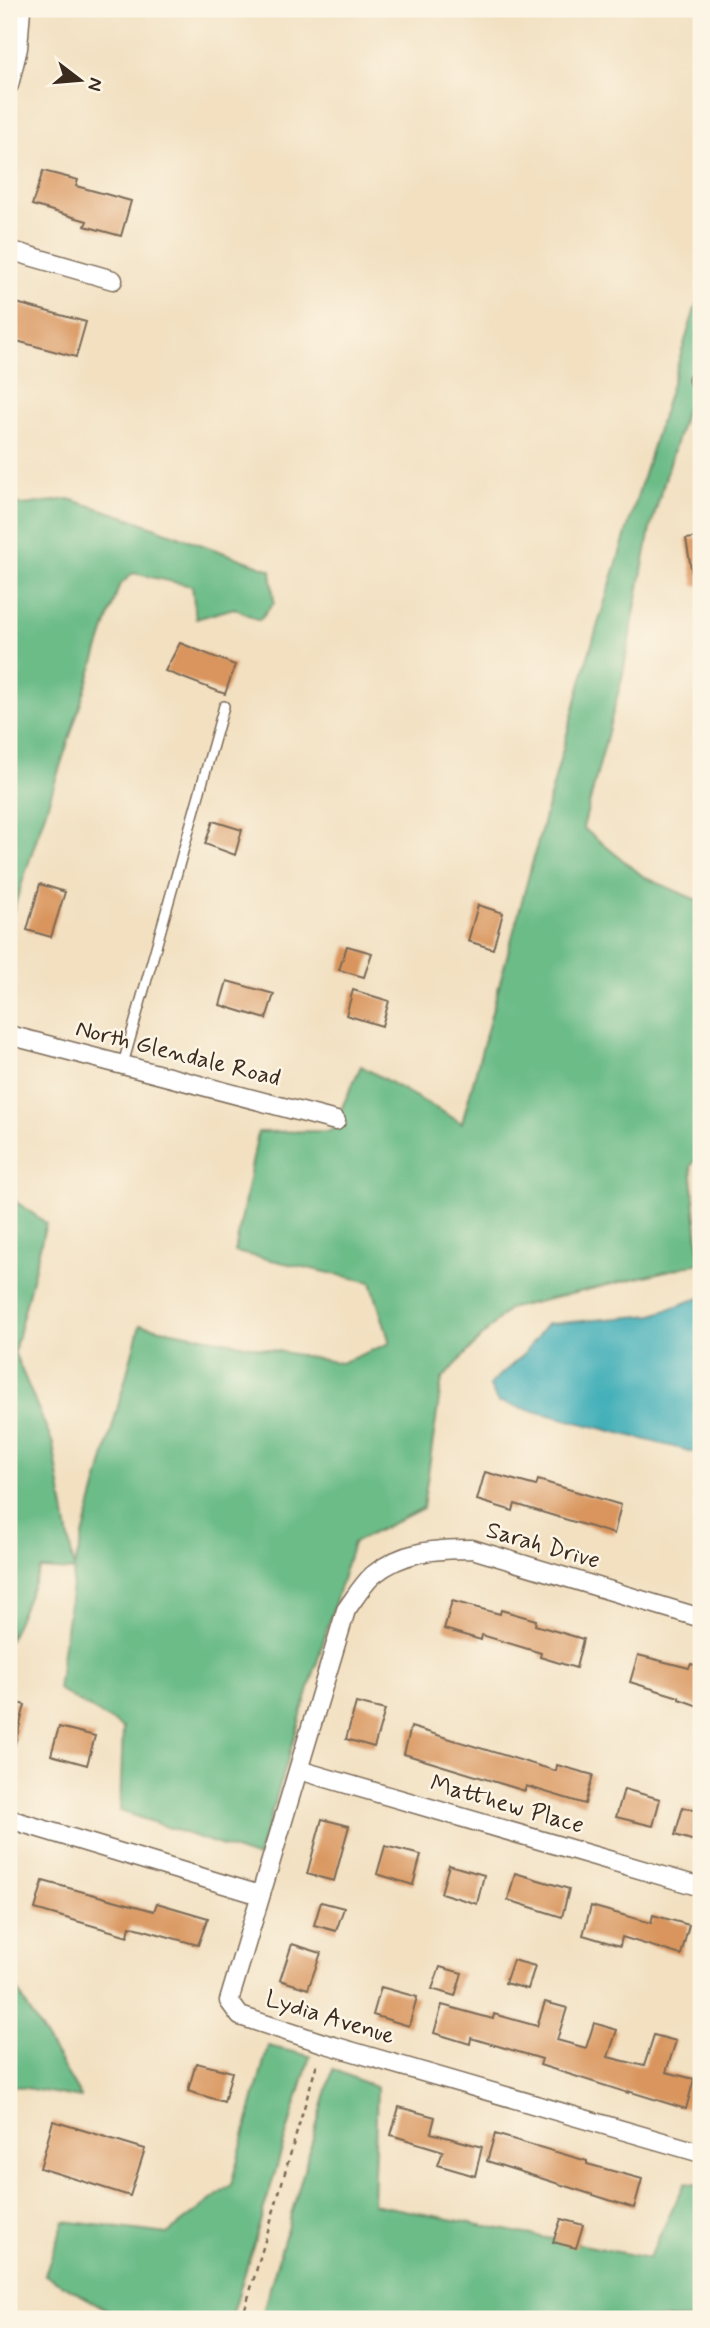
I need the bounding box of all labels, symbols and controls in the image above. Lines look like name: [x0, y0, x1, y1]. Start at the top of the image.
north arrow: [46, 46, 116, 116]
text: N: [81, 75, 109, 94]
street label: North Glendale Road: [72, 1014, 284, 1094]
street label: Sarah Drive: [483, 1515, 603, 1577]
street label: Matthew Place: [427, 1768, 587, 1842]
street label: Lydia Avenue: [262, 1984, 398, 2052]

